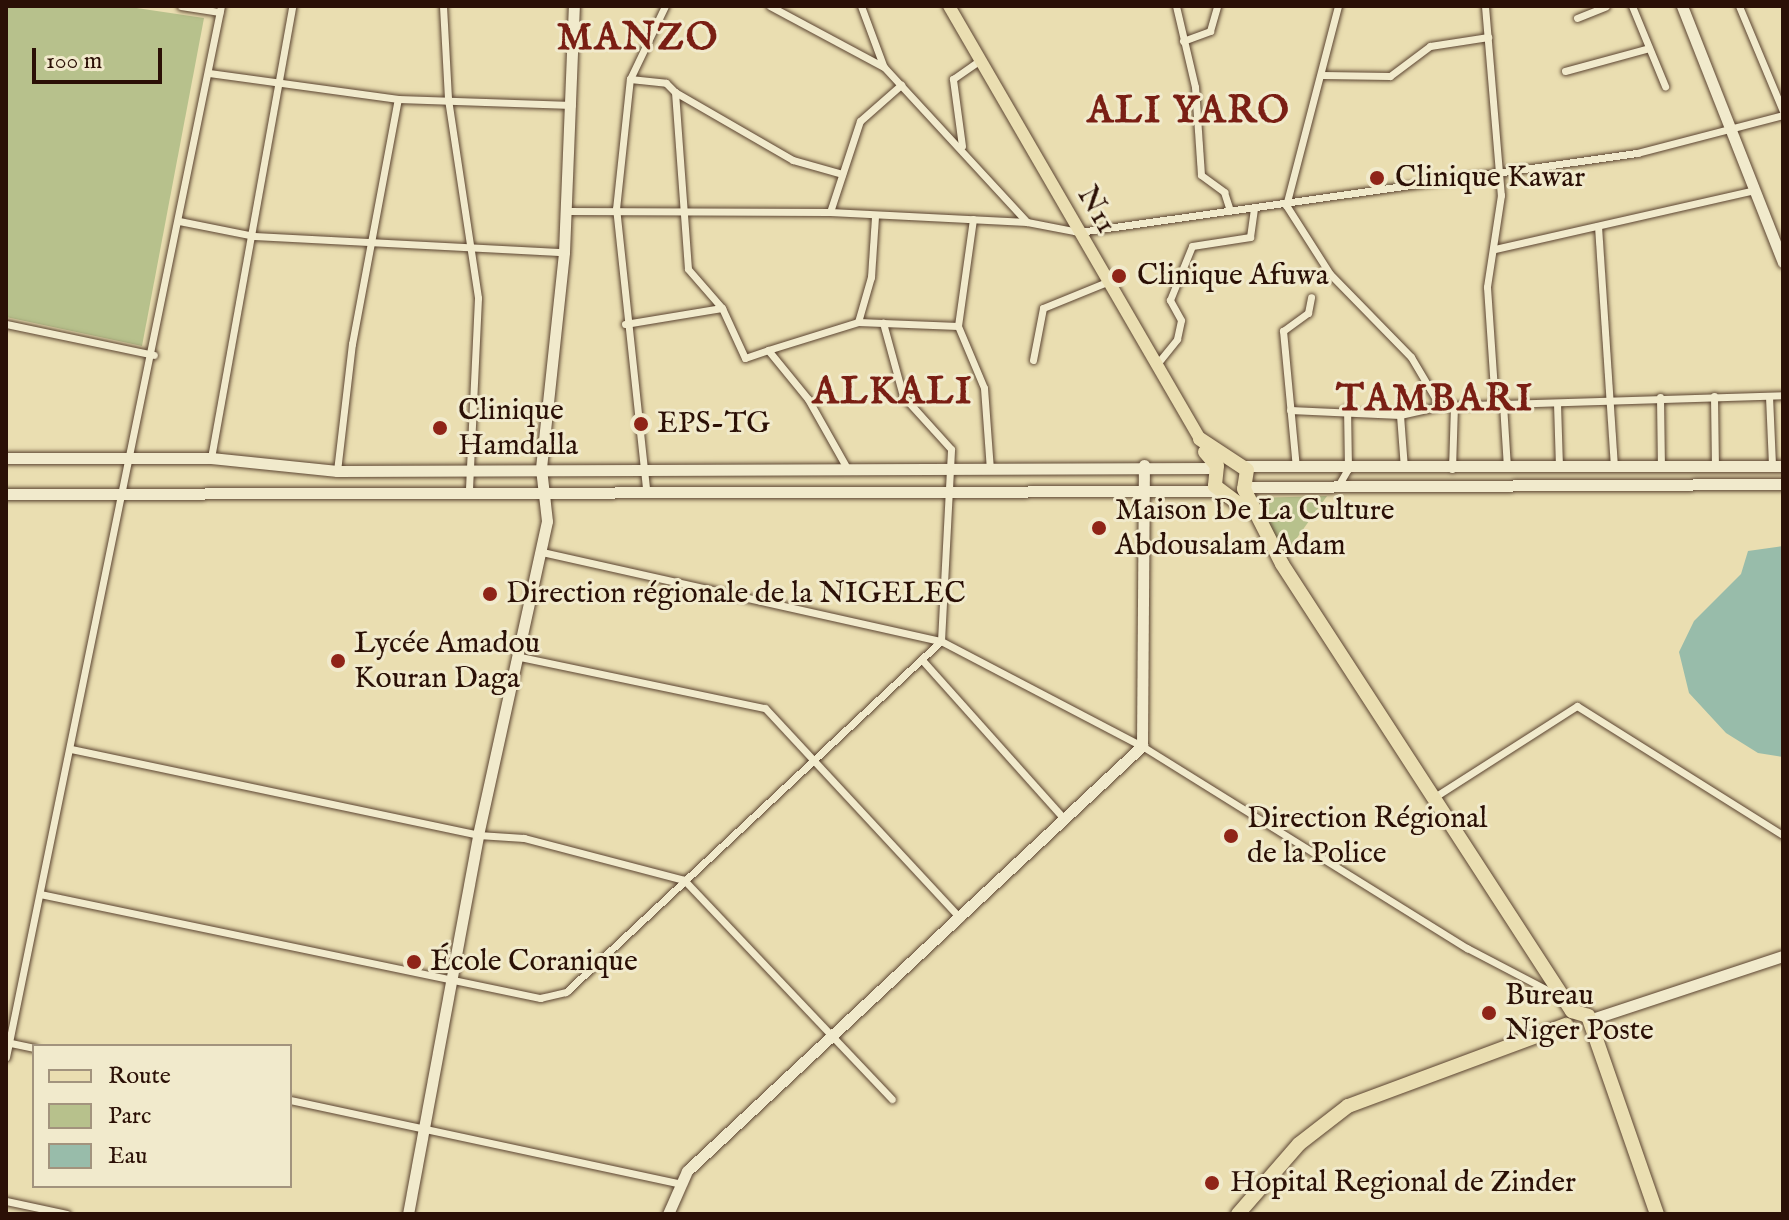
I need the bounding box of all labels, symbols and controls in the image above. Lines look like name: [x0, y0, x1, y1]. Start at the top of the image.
district label: MANZO: [557, 17, 719, 63]
scale bar: [36, 32, 166, 82]
text: 100 m: [46, 46, 102, 77]
district label: ALI YARO: [1087, 90, 1291, 136]
place label: Clinique Kawar: [1395, 160, 1585, 196]
marker: Clinique Kawar: [1366, 167, 1388, 189]
street label: N11: [1068, 180, 1124, 240]
place label: Clinique Afuwa: [1137, 258, 1329, 294]
marker: Clinique Afuwa: [1108, 265, 1130, 287]
district label: ALKALI: [813, 371, 973, 417]
district label: TAMBARI: [1336, 378, 1534, 424]
place label: Clinique Hamdalla: [458, 393, 578, 464]
place label: EPS-TG: [657, 406, 770, 442]
marker: EPS-TG: [632, 415, 650, 433]
marker: Clinique Hamdalla: [429, 417, 451, 439]
place label: Maison De La Culture Abdousalam Adam: [1115, 493, 1394, 564]
marker: Maison De La Culture Abdousalam Adam: [1090, 519, 1108, 537]
place label: Direction régionale de la NIGELEC: [506, 576, 966, 612]
marker: Direction régionale de la NIGELEC: [481, 585, 499, 603]
place label: Lycée Amadou Kouran Daga: [354, 626, 540, 696]
marker: Lycée Amadou Kouran Daga: [329, 652, 347, 670]
place label: Direction Régional de la Police: [1247, 801, 1487, 872]
marker: Direction Régional de la Police: [1222, 827, 1240, 845]
place label: École Coranique: [430, 944, 638, 980]
marker: École Coranique: [405, 953, 423, 971]
place label: Bureau Niger Poste: [1505, 978, 1654, 1048]
marker: Bureau Niger Poste: [1480, 1004, 1498, 1022]
legend: [32, 1044, 292, 1188]
text: Route: [108, 1061, 171, 1092]
text: Parc: [108, 1101, 151, 1132]
text: Eau: [108, 1141, 147, 1172]
place label: Hopital Regional de Zinder: [1230, 1165, 1576, 1201]
marker: Hopital Regional de Zinder: [1201, 1172, 1223, 1194]

